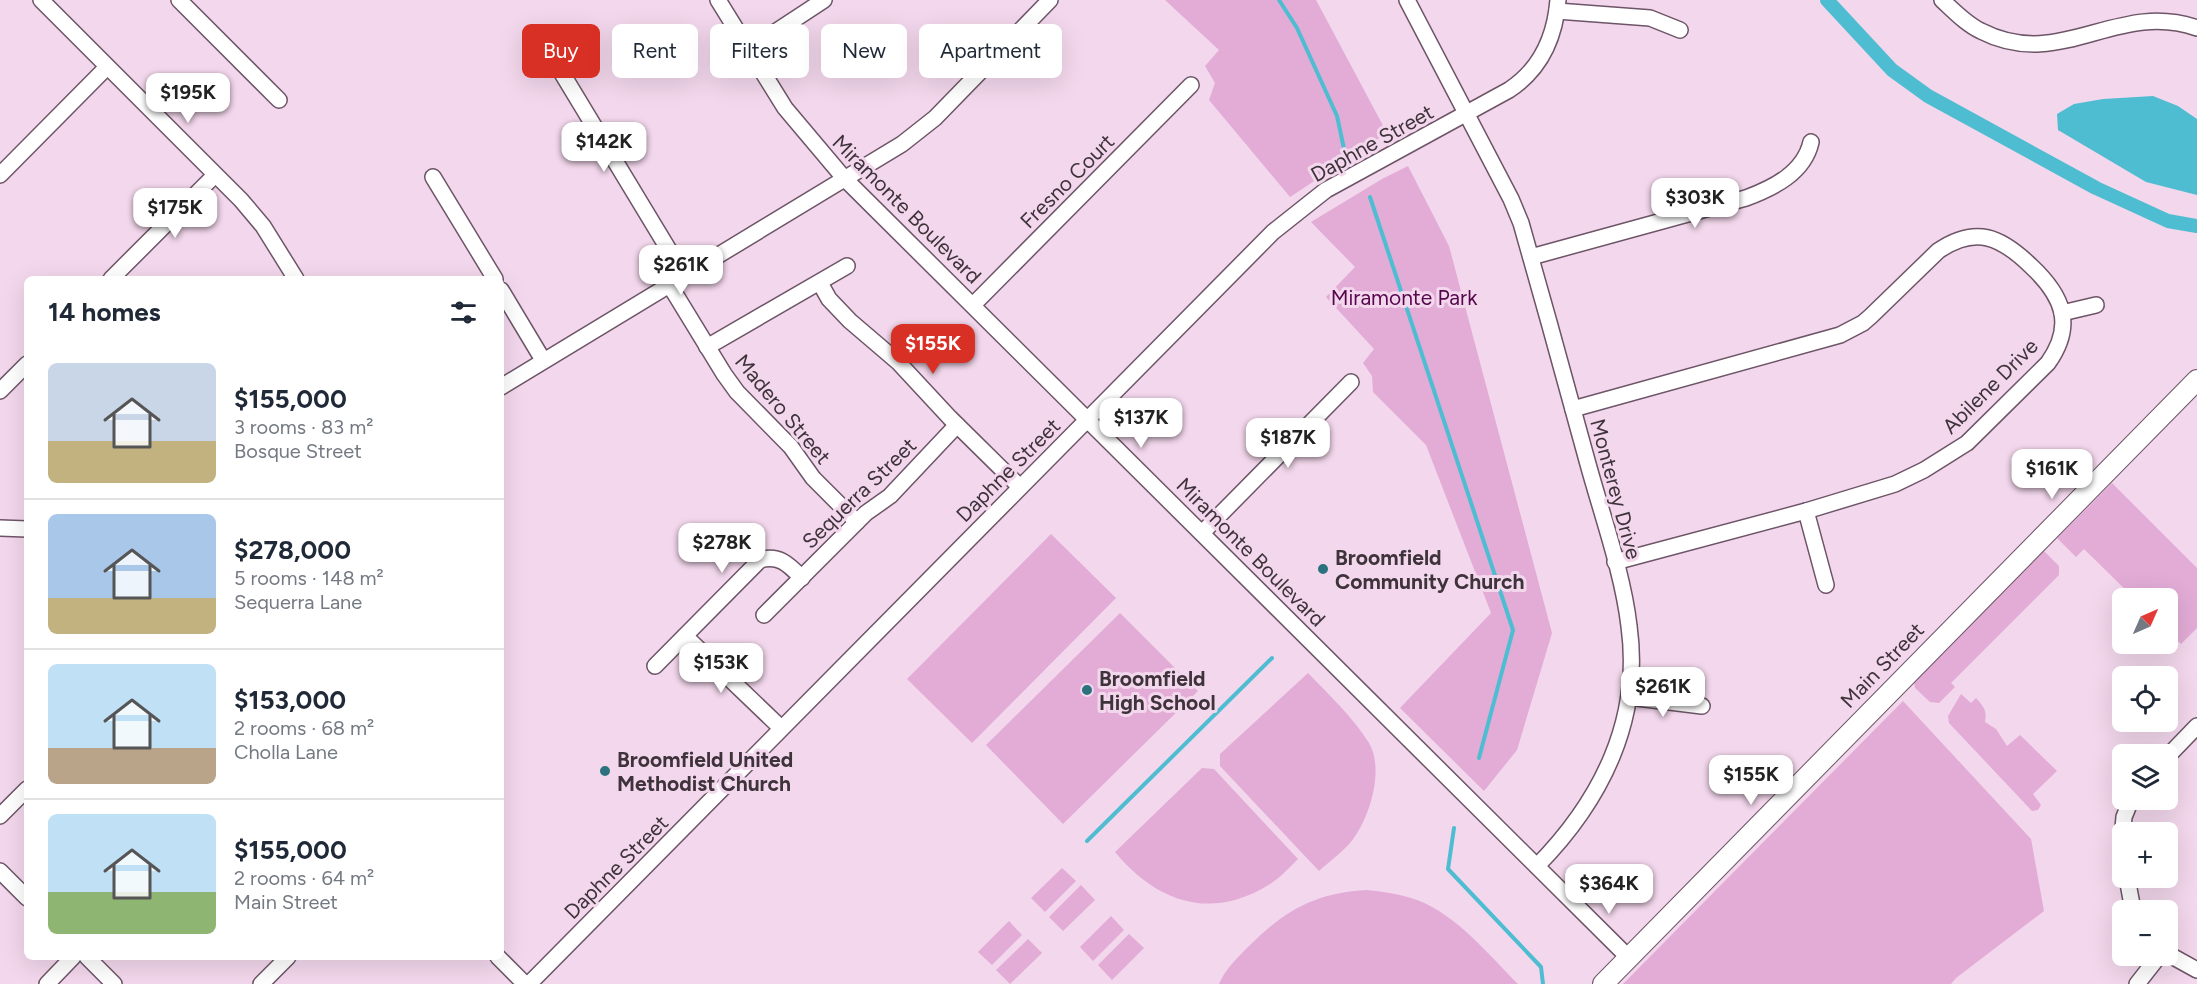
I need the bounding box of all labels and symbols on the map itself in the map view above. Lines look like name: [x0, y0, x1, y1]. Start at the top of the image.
pin: $195K: [146, 73, 230, 124]
street label: Daphne Street: [1306, 99, 1438, 187]
pin: $142K: [562, 122, 646, 173]
street label: Miramonte Boulevard: [827, 129, 987, 289]
street label: Fresno Court: [1015, 129, 1119, 233]
pin: $303K: [1653, 178, 1737, 229]
pin: $175K: [133, 188, 217, 239]
pin: $261K: [639, 245, 723, 296]
park label: Miramonte Park: [1331, 285, 1478, 310]
pin: $155K: [891, 324, 975, 375]
street label: Abilene Drive: [1937, 333, 2043, 439]
street label: Madero Street: [730, 349, 836, 469]
pin: $137K: [1099, 398, 1183, 449]
street label: Daphne Street: [951, 413, 1065, 527]
street label: Monterey Drive: [1585, 416, 1647, 562]
pin: $187K: [1246, 418, 1330, 469]
street label: Sequerra Street: [797, 432, 921, 554]
pin: $161K: [2010, 449, 2094, 500]
street label: Miramonte Boulevard: [1171, 472, 1331, 632]
pin: $278K: [680, 523, 764, 574]
place label: Broomfield Community Church: [1335, 545, 1524, 594]
marker: Broomfield Community Church: [1316, 562, 1330, 576]
north arrow: [2112, 588, 2178, 654]
street label: Main Street: [1835, 617, 1929, 713]
pin: $153K: [679, 643, 763, 694]
place label: Broomfield High School: [1099, 666, 1216, 715]
pin: $261K: [1621, 667, 1705, 718]
marker: Broomfield High School: [1080, 683, 1094, 697]
place label: Broomfield United Methodist Church: [617, 747, 793, 796]
pin: $155K: [1709, 755, 1793, 806]
marker: Broomfield United Methodist Church: [598, 764, 612, 778]
street label: Daphne Street: [559, 810, 673, 924]
pin: $364K: [1567, 864, 1651, 915]

